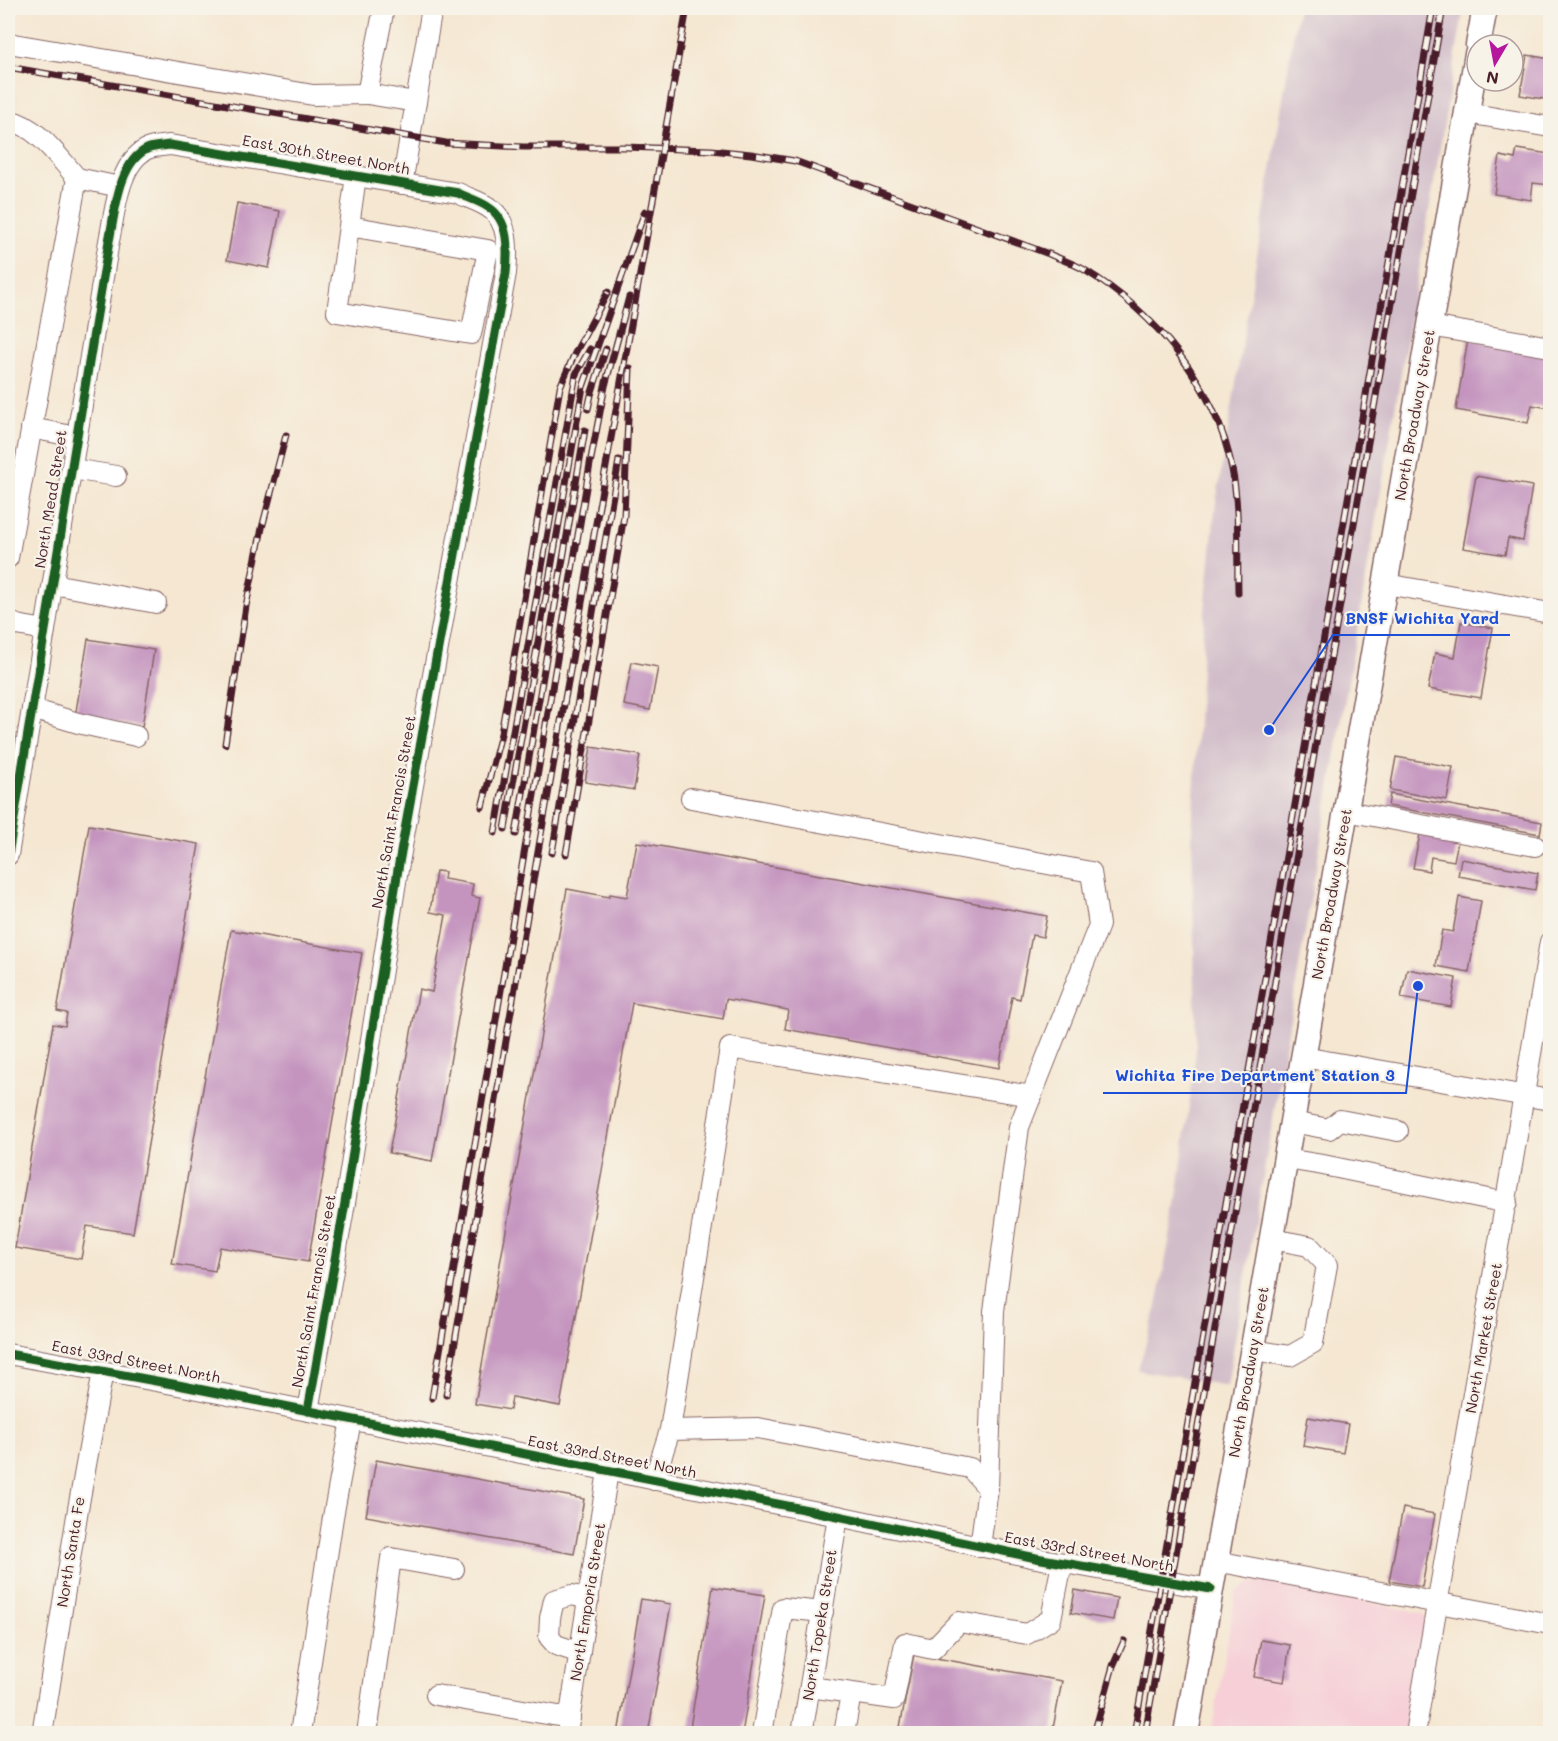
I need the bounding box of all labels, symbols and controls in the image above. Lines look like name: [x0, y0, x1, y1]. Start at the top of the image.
north arrow: [1465, 33, 1525, 93]
text: N: [1484, 67, 1500, 90]
street label: East 30th Street North: [241, 129, 411, 179]
street label: North Broadway Street: [1389, 328, 1439, 502]
street label: North Mead Street: [29, 428, 71, 570]
callout: BNSF Wichita Yard: [1333, 601, 1510, 635]
text: BNSF Wichita Yard: [1345, 607, 1499, 628]
street label: North Saint Francis Street: [366, 713, 420, 910]
street label: North Broadway Street: [1306, 807, 1356, 981]
callout: Wichita Fire Department Station 3: [1103, 1059, 1406, 1093]
text: Wichita Fire Department Station 3: [1115, 1064, 1395, 1085]
street label: North Saint Francis Street: [286, 1192, 340, 1389]
street label: North Market Street: [1460, 1261, 1506, 1415]
street label: North Broadway Street: [1223, 1285, 1273, 1459]
street label: East 33rd Street North: [50, 1335, 222, 1387]
street label: East 33rd Street North: [526, 1430, 698, 1482]
street label: North Santa Fe: [51, 1495, 89, 1609]
street label: North Emporia Street: [565, 1521, 609, 1682]
street label: East 33rd Street North: [1003, 1526, 1175, 1576]
street label: North Topeka Street: [797, 1548, 841, 1702]

